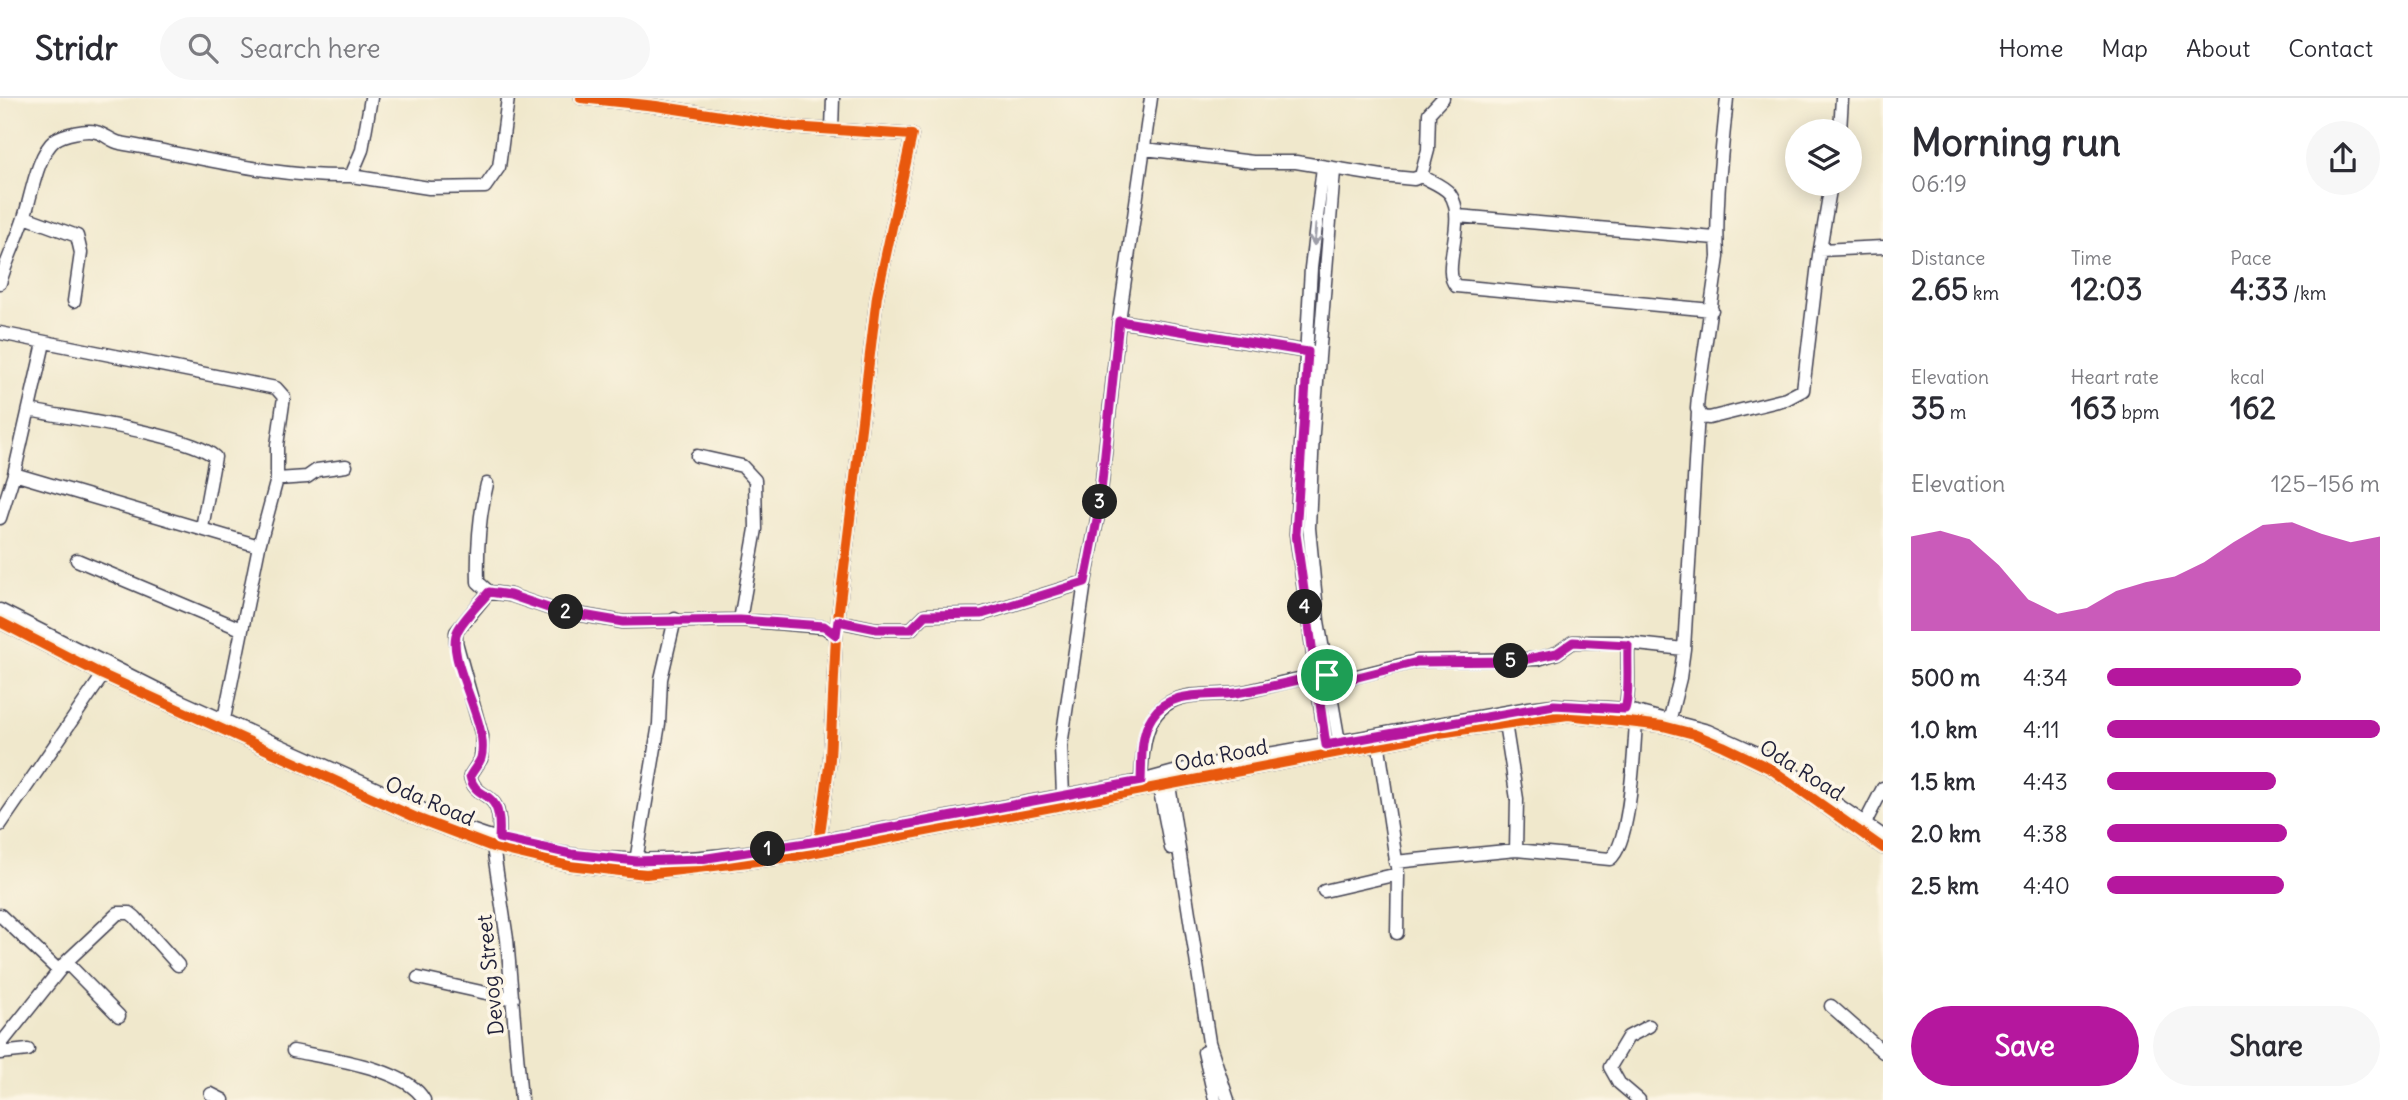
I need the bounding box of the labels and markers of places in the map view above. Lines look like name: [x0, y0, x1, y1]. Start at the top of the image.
pin: 3: [1082, 484, 1118, 520]
pin: 4: [1288, 589, 1322, 624]
pin: 2: [548, 594, 584, 630]
pin: 5: [1494, 644, 1528, 678]
pin: [1297, 645, 1357, 705]
pin: 1: [750, 832, 786, 866]

